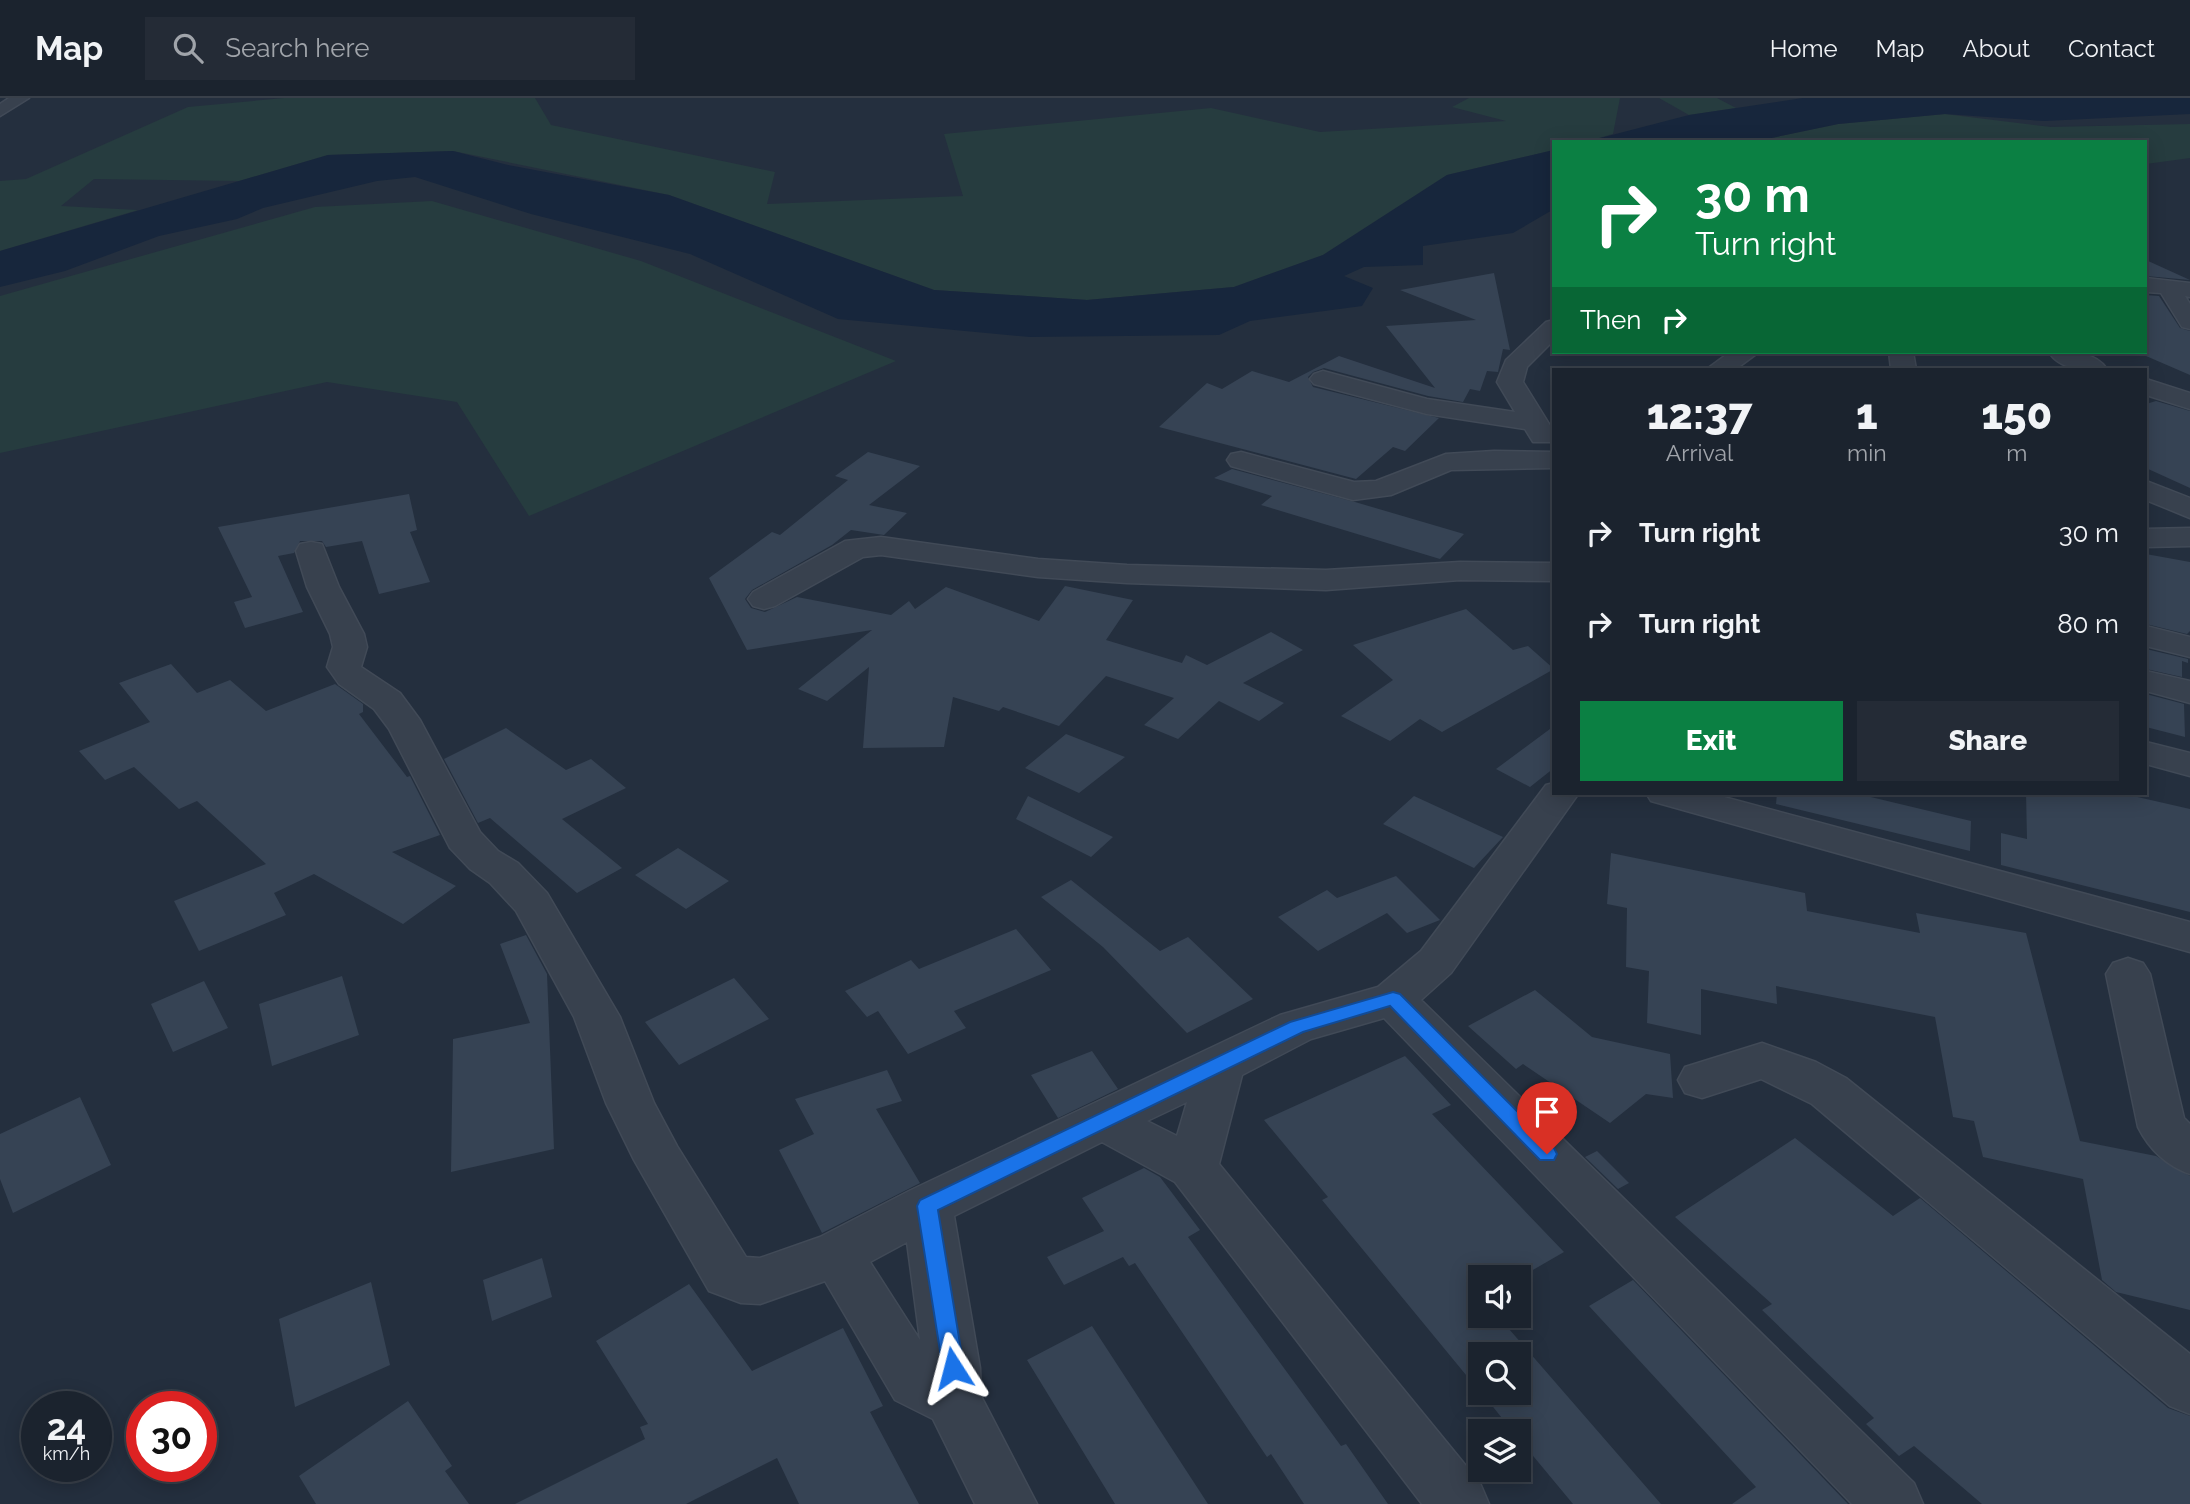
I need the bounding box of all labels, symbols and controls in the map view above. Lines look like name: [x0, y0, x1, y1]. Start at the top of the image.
search box: [145, 17, 635, 80]
text: Map: [35, 29, 103, 68]
icon: search: [169, 29, 207, 67]
text: Search here: [225, 33, 370, 63]
text: Home: [1770, 34, 1838, 63]
text: Map: [1876, 34, 1924, 63]
text: About: [1962, 34, 2030, 63]
text: Contact: [2068, 34, 2155, 63]
text: 30 m: [1695, 166, 1810, 223]
icon: right: [1580, 168, 1671, 259]
text: Turn right: [1695, 225, 1836, 262]
icon: right: [1655, 301, 1693, 339]
text: Then: [1580, 305, 1641, 335]
text: 12:37: [1647, 390, 1752, 439]
text: 1: [1856, 390, 1878, 439]
text: 150: [1981, 390, 2052, 439]
text: Arrival: [1666, 439, 1733, 466]
text: min: [1847, 439, 1887, 466]
text: m: [2006, 439, 2027, 466]
icon: right: [1580, 514, 1618, 552]
text: Turn right: [1639, 518, 1760, 548]
text: 30 m: [2059, 518, 2119, 548]
icon: right: [1580, 605, 1618, 643]
text: Turn right: [1639, 609, 1760, 639]
text: 80 m: [2057, 609, 2119, 639]
button: Exit: [1580, 701, 1843, 781]
button: Share: [1857, 701, 2119, 781]
pin: [1517, 1082, 1577, 1154]
icon: arrive: [1528, 1093, 1566, 1131]
map controls: [1468, 1265, 1531, 1482]
button: sound: [1468, 1265, 1531, 1328]
position arrow: [916, 1331, 990, 1405]
button: search: [1468, 1342, 1531, 1405]
speed limit sign: 30: [126, 1391, 217, 1482]
text: 24: [47, 1407, 86, 1448]
button: layers: [1468, 1419, 1531, 1482]
text: km/h: [43, 1443, 90, 1464]

